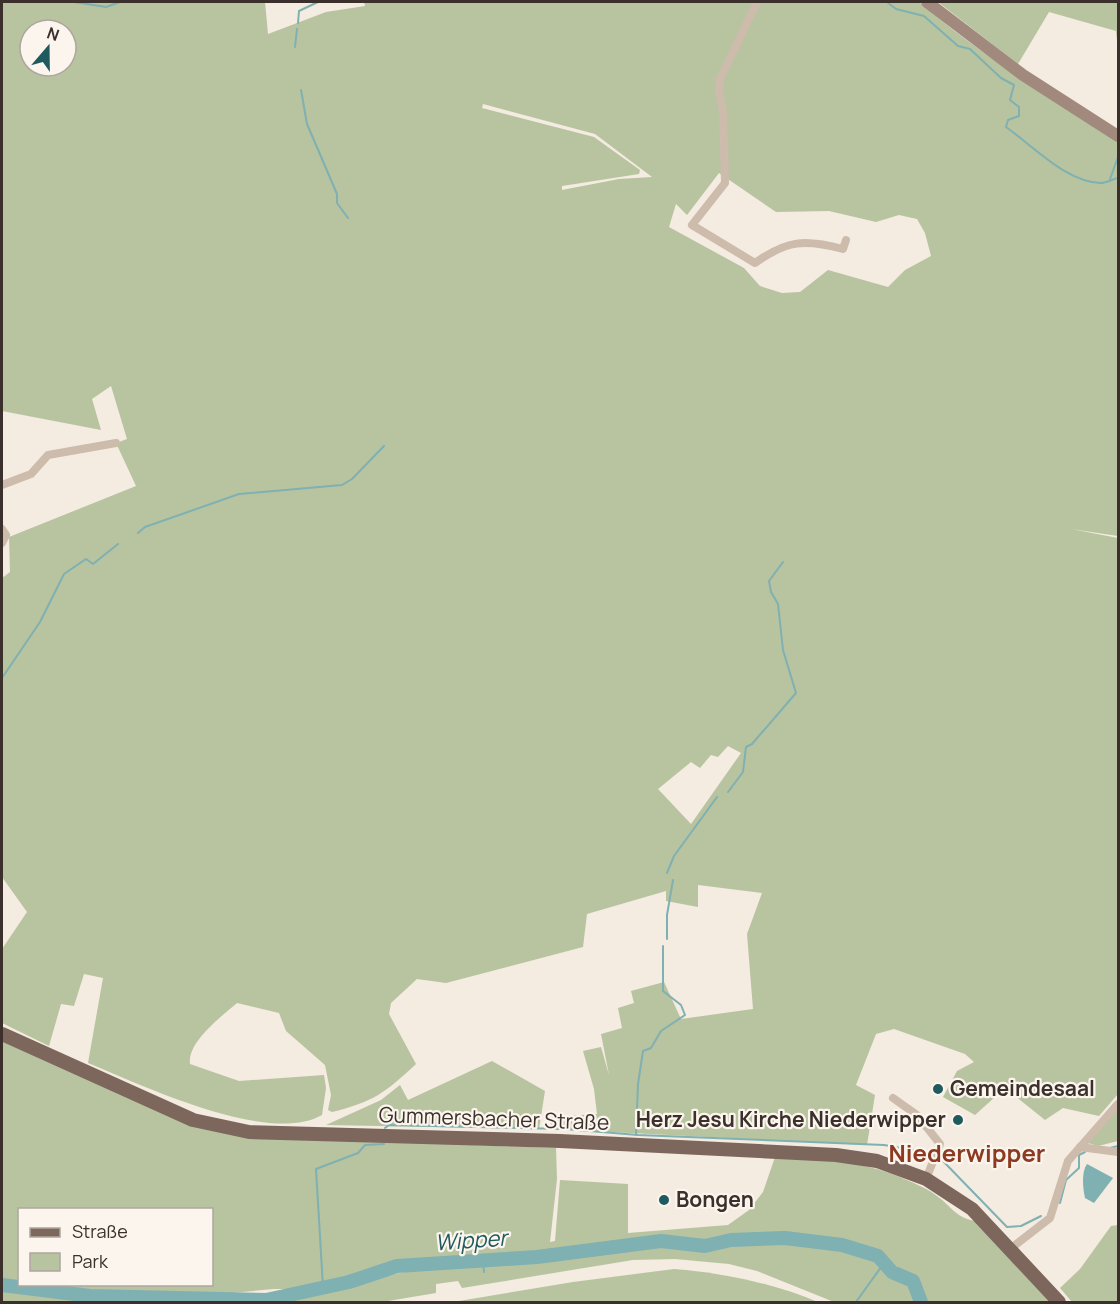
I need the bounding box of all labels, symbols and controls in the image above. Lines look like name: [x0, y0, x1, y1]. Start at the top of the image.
north arrow: [18, 18, 78, 78]
text: N: [44, 22, 62, 46]
place label: Gemeindesaal: [950, 1074, 1095, 1102]
marker: Gemeindesaal: [931, 1082, 945, 1096]
street label: Gummersbacher Straße: [378, 1100, 610, 1136]
place label: Herz Jesu Kirche Niederwipper: [636, 1105, 946, 1133]
marker: Herz Jesu Kirche Niederwipper: [951, 1113, 965, 1127]
district label: Niederwipper: [889, 1136, 1045, 1169]
place label: Bongen: [676, 1185, 754, 1213]
marker: Bongen: [657, 1193, 671, 1207]
legend: [18, 1208, 213, 1286]
text: Straße: [72, 1219, 128, 1243]
water label: Wipper: [434, 1222, 511, 1257]
text: Park: [72, 1249, 109, 1273]

